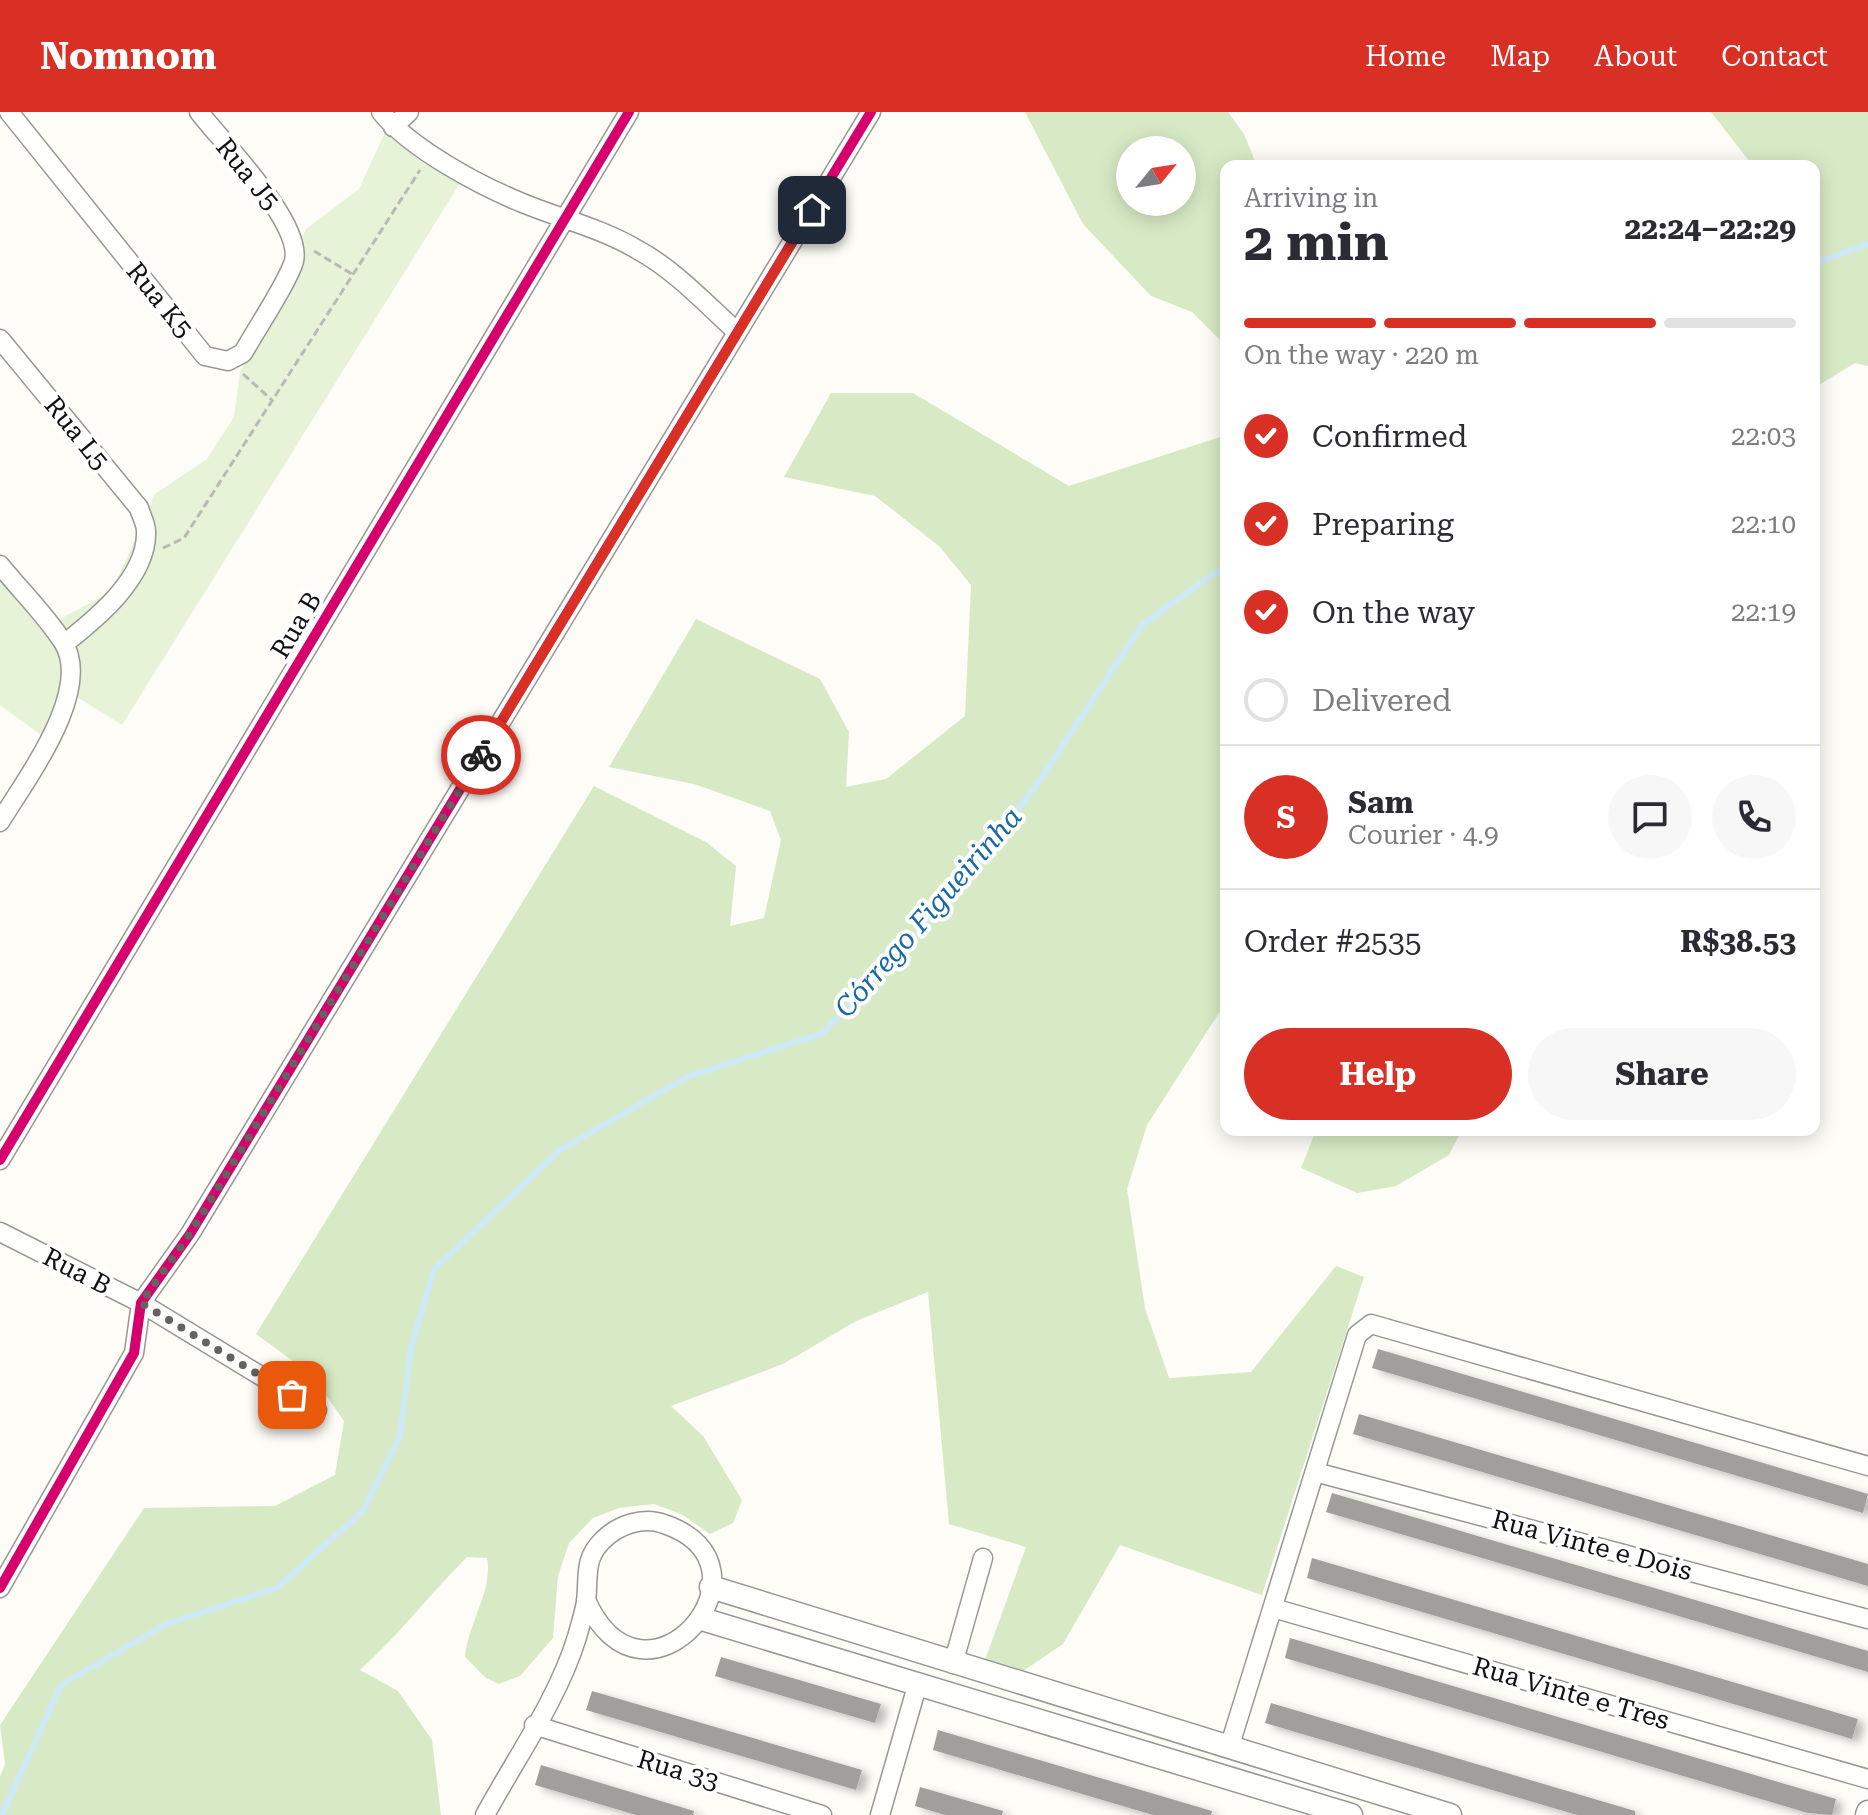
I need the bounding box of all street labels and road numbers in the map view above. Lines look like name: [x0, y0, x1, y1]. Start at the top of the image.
street label: Rua J5: [210, 132, 286, 216]
street label: Rua K5: [121, 256, 199, 344]
street label: Rua L5: [39, 390, 115, 476]
street label: Rua B: [265, 586, 327, 664]
street label: Rua B: [38, 1241, 116, 1301]
street label: Rua Vinte e Dois: [1489, 1504, 1695, 1586]
street label: Rua Vinte e Tres: [1469, 1651, 1673, 1735]
street label: Rua 33: [634, 1743, 722, 1797]

